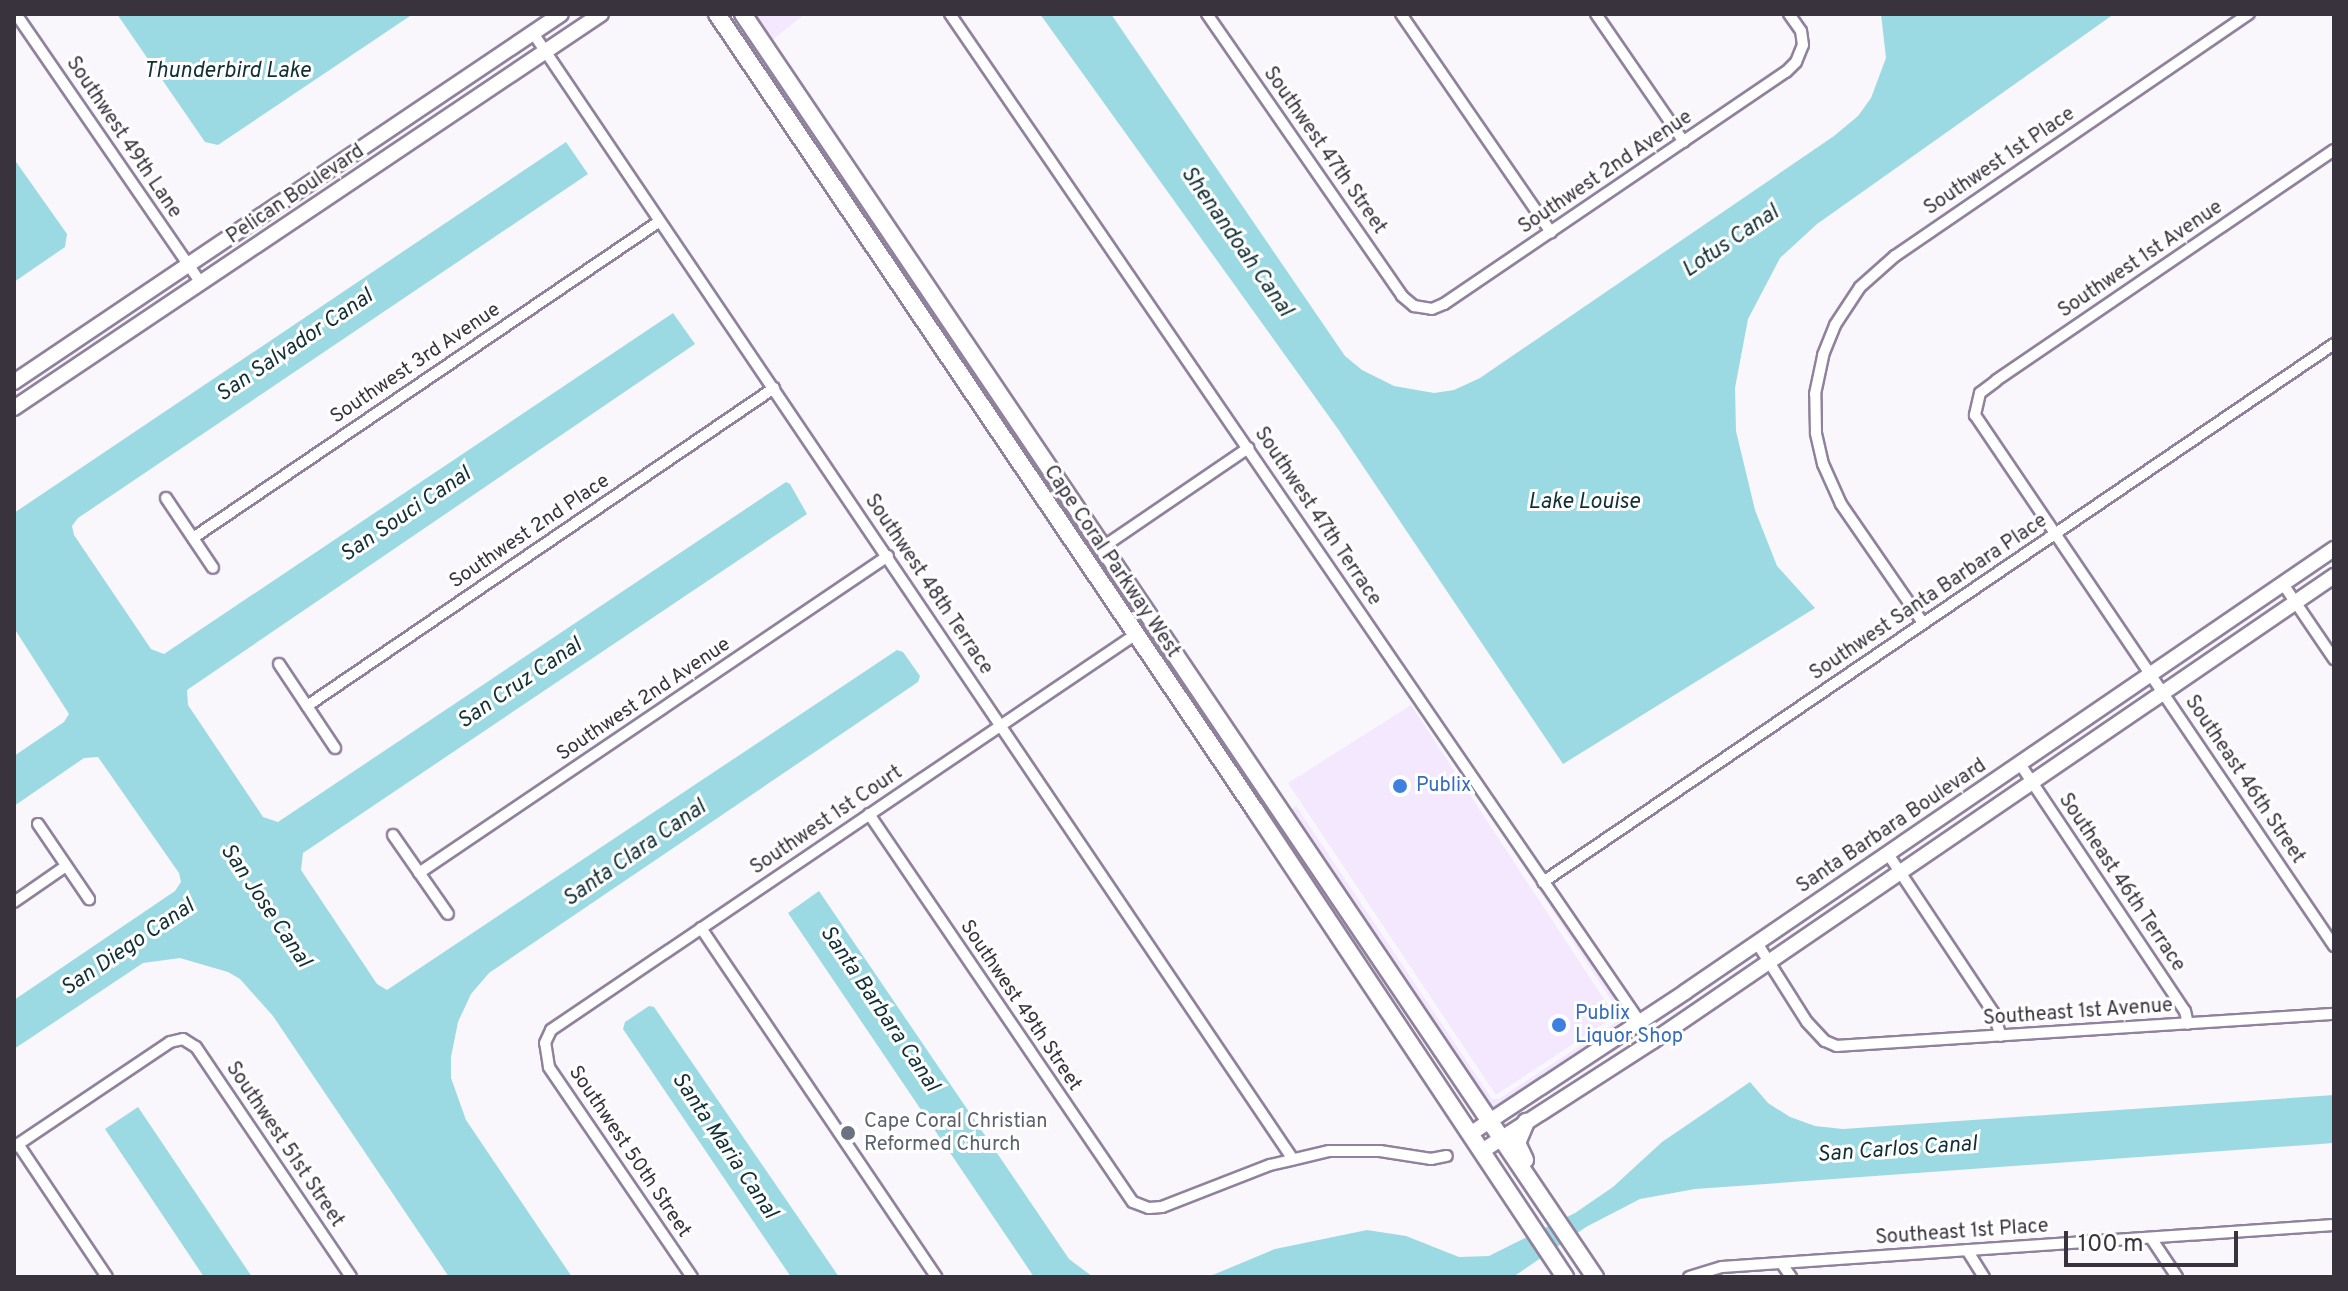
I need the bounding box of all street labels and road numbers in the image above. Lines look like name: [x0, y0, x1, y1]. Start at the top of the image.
street label: Southwest 49th Lane: [60, 53, 186, 223]
street label: Southwest 47th Street: [1257, 63, 1391, 239]
street label: Southwest 1st Place: [1920, 103, 2080, 221]
street label: Southwest 2nd Avenue: [1514, 106, 1698, 240]
street label: Pelican Boulevard: [223, 140, 369, 250]
street label: Southwest 1st Avenue: [2054, 196, 2228, 324]
street label: Southwest 3rd Avenue: [326, 298, 506, 430]
street label: Southwest 47th Terrace: [1248, 423, 1386, 611]
street label: Cape Coral Parkway West: [1038, 461, 1184, 663]
street label: Southwest 2nd Place: [445, 470, 615, 594]
street label: Southwest 48th Terrace: [858, 490, 998, 680]
street label: Southwest Santa Barbara Place: [1806, 510, 2052, 686]
street label: Southwest 2nd Avenue: [552, 633, 736, 767]
street label: Southeast 46th Street: [2179, 691, 2309, 869]
street label: Santa Barbara Boulevard: [1793, 755, 1991, 899]
street label: Southwest 1st Court: [746, 761, 908, 881]
street label: Southeast 46th Terrace: [2052, 789, 2190, 977]
street label: Southwest 49th Street: [954, 916, 1086, 1096]
street label: Southeast 1st Avenue: [1982, 994, 2174, 1032]
street label: Southwest 51st Street: [220, 1058, 348, 1232]
street label: Southwest 50th Street: [563, 1062, 695, 1242]
street label: Southeast 1st Place: [1875, 1215, 2049, 1251]

